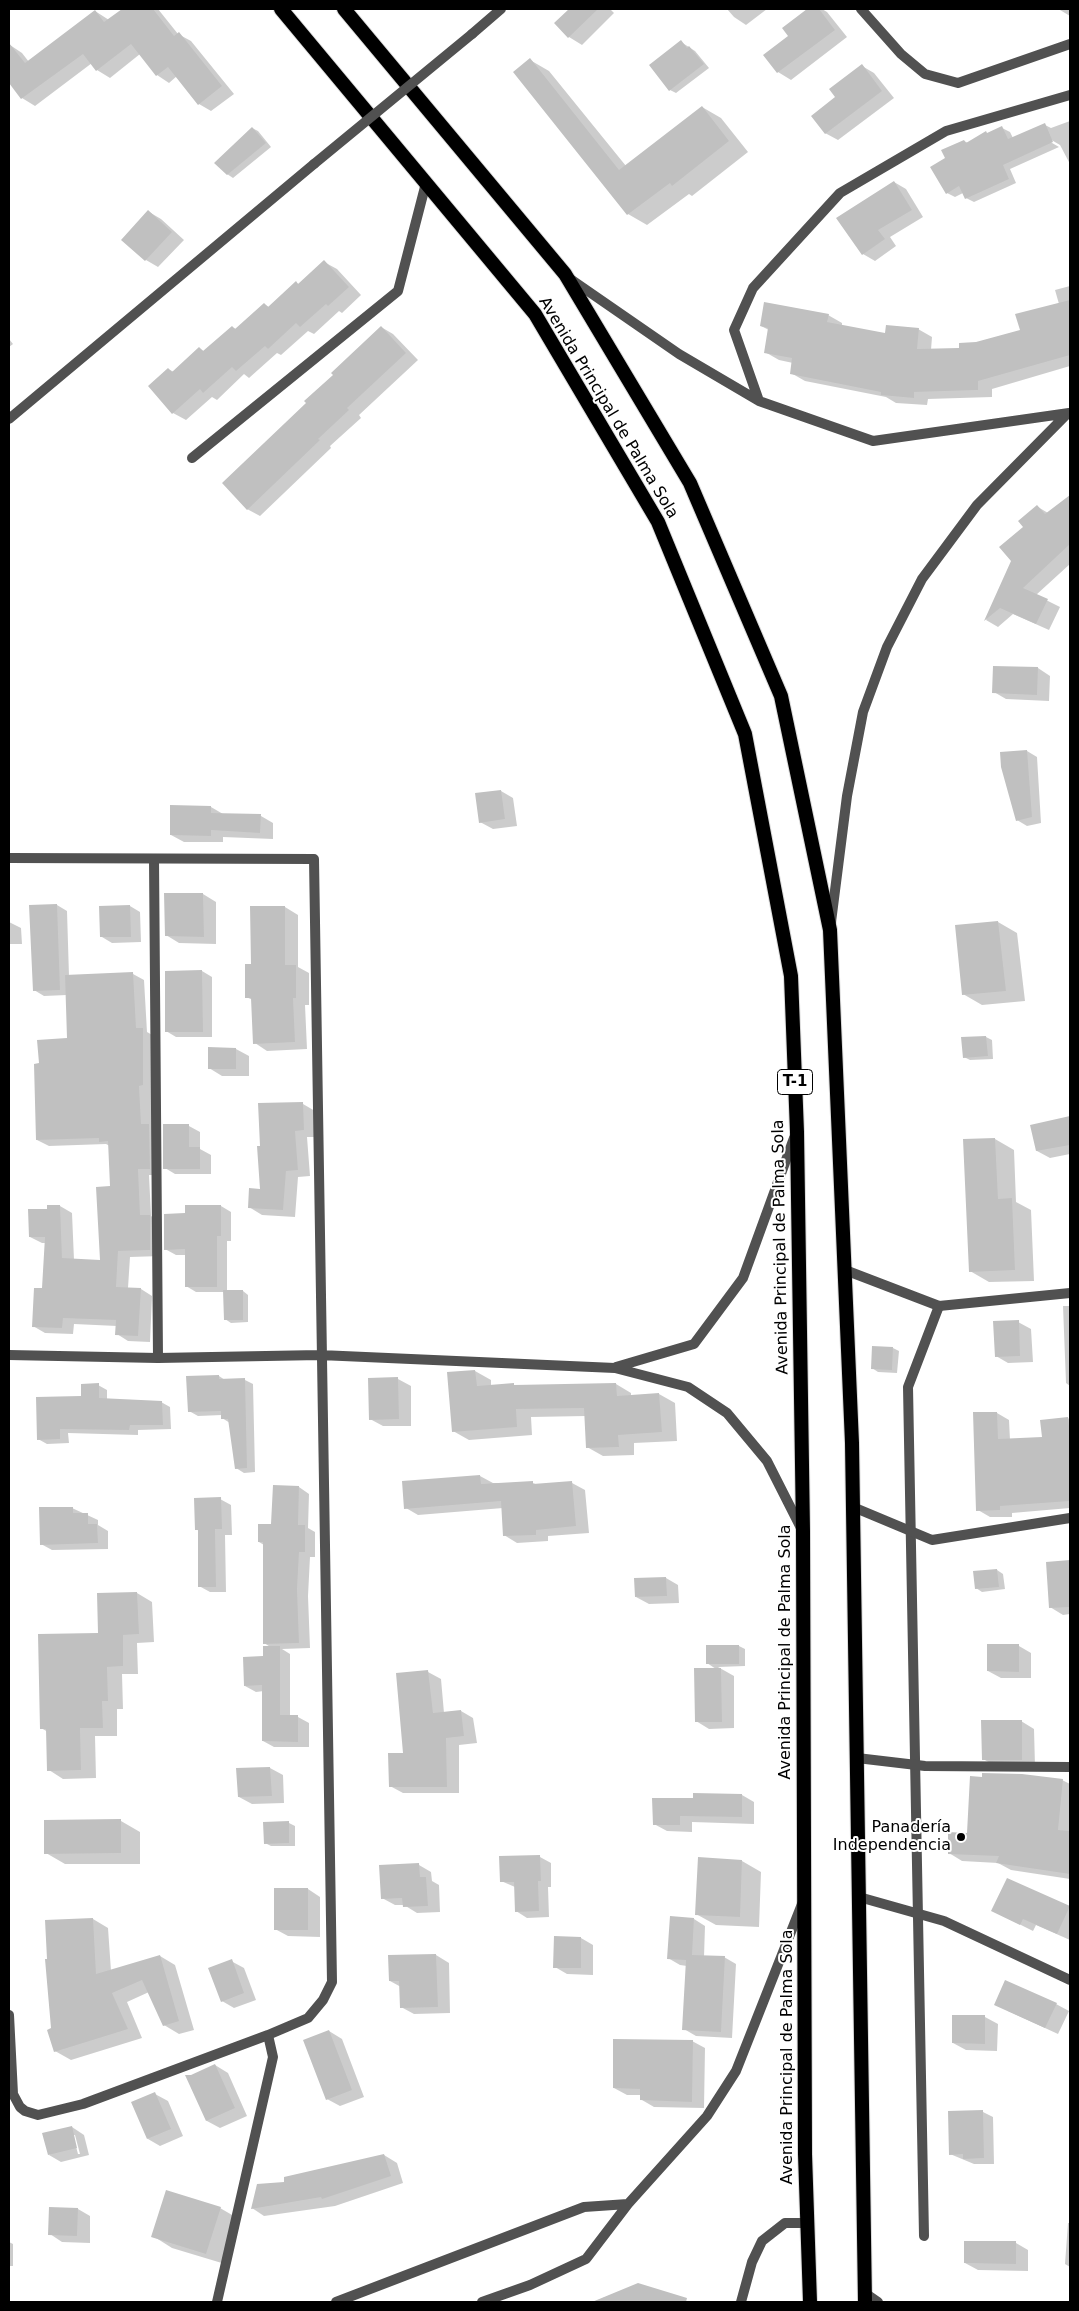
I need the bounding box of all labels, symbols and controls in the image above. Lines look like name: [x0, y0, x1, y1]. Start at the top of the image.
street label: Avenida Principal de Palma Sola: [534, 294, 682, 522]
road number: T-1: [778, 1070, 812, 1094]
street label: Avenida Principal de Palma Sola: [769, 1119, 793, 1375]
street label: Avenida Principal de Palma Sola: [776, 1524, 796, 1780]
place label: Panadería Independencia: [833, 1818, 951, 1856]
marker: Panadería Independencia: [955, 1831, 967, 1843]
street label: Avenida Principal de Palma Sola: [778, 1929, 798, 2185]

